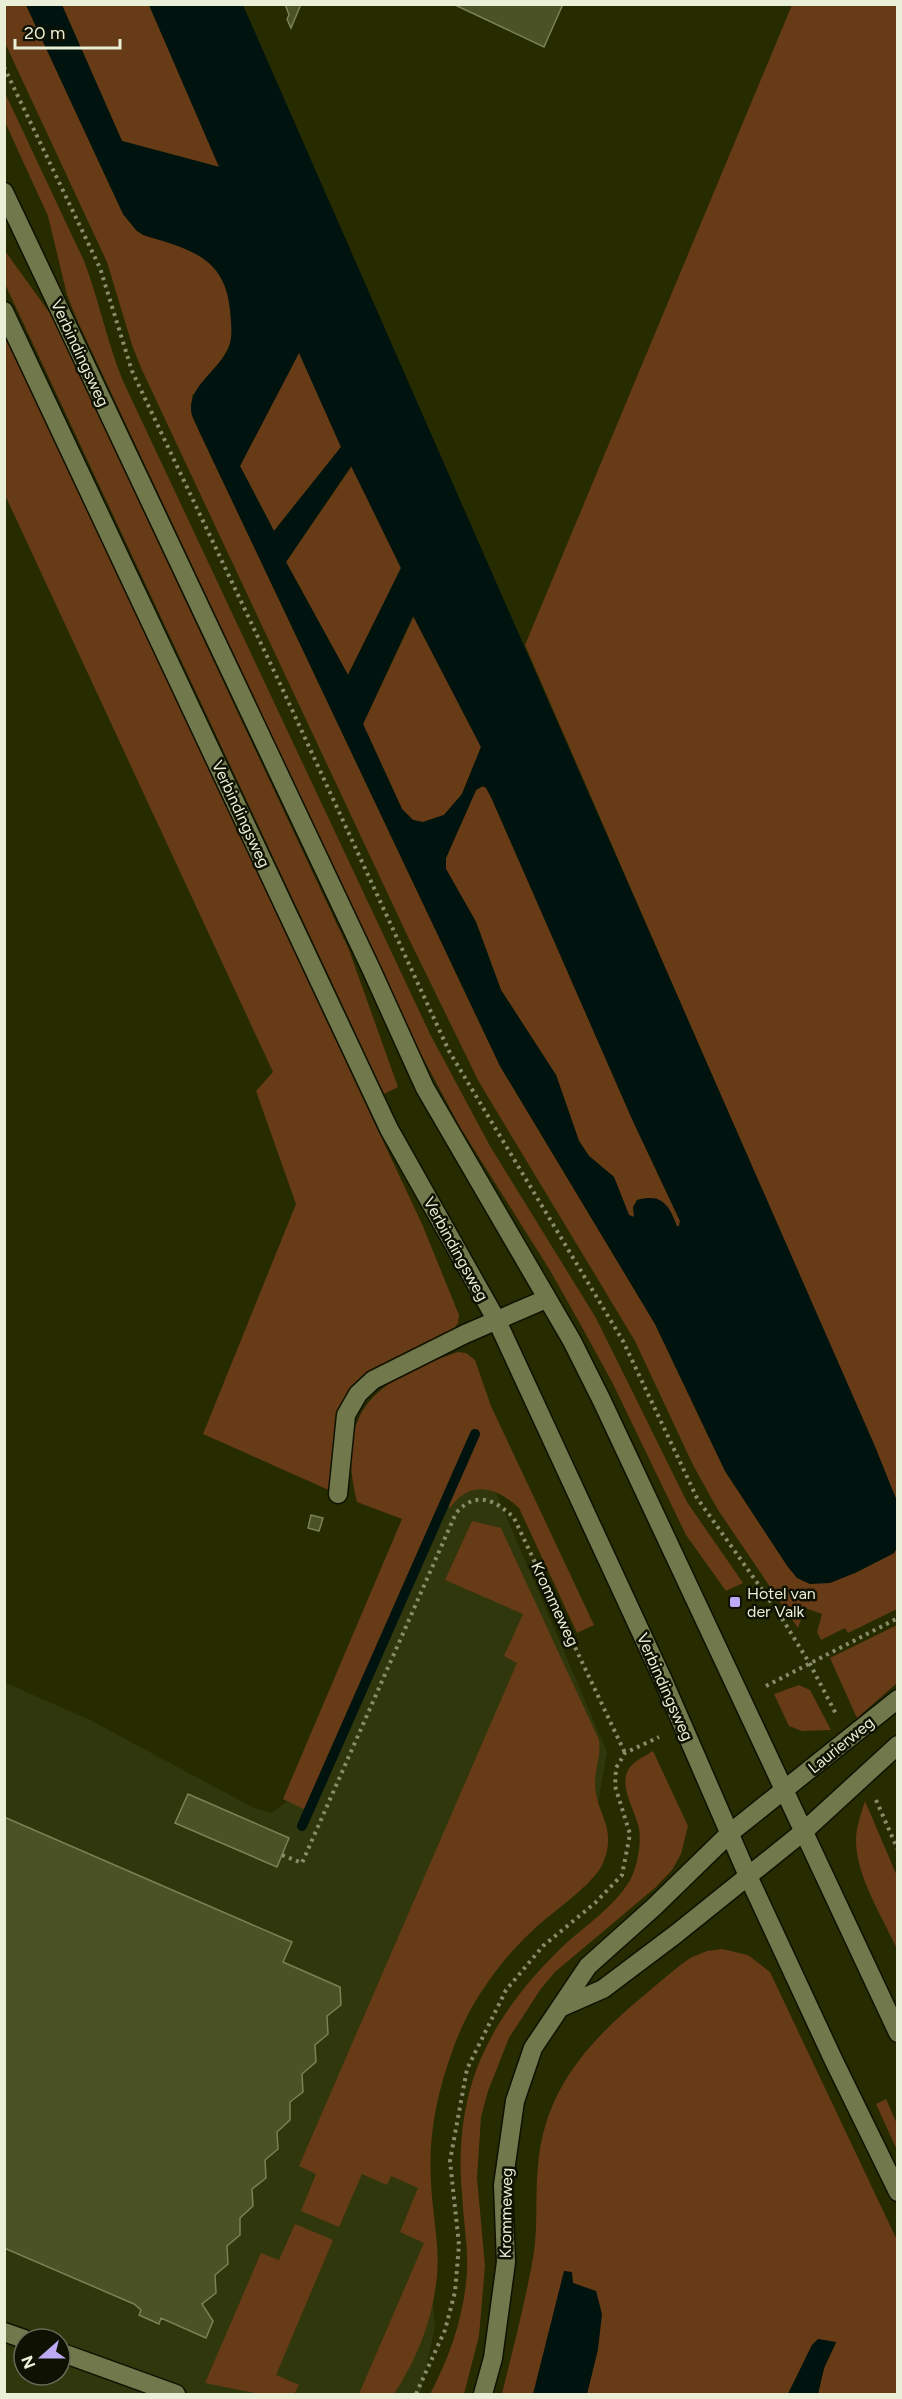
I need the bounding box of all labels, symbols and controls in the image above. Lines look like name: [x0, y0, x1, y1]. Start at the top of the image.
scale bar: [15, 12, 120, 50]
text: 20 m: [24, 22, 65, 44]
street label: Verbindingsweg: [47, 296, 113, 410]
street label: Verbindingsweg: [208, 757, 274, 871]
street label: Verbindingsweg: [420, 1194, 492, 1304]
street label: Krommeweg: [527, 1559, 583, 1649]
place label: Hotel van der Valk: [747, 1584, 816, 1621]
marker: Hotel van der Valk: [728, 1595, 742, 1609]
street label: Verbindingsweg: [633, 1630, 697, 1744]
street label: Laurierweg: [804, 1713, 878, 1777]
street label: Krommeweg: [496, 2168, 516, 2258]
north arrow: [12, 2327, 72, 2387]
text: N: [17, 2353, 40, 2371]

